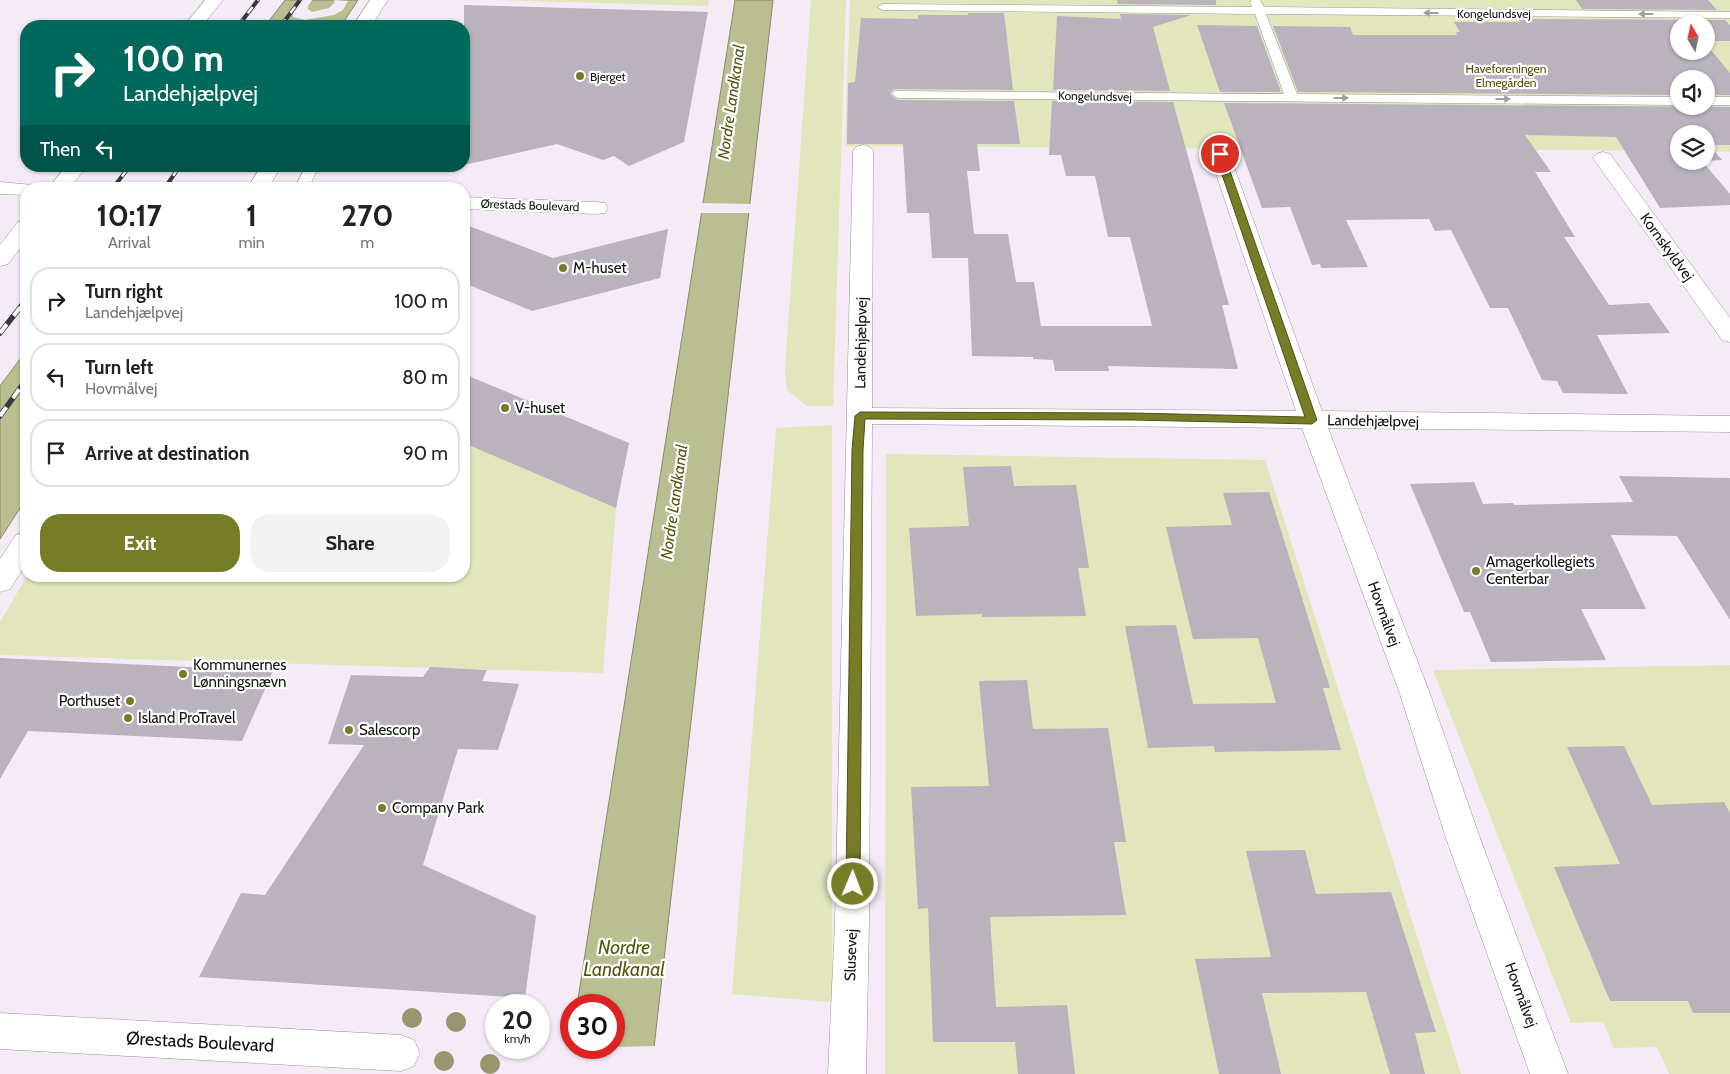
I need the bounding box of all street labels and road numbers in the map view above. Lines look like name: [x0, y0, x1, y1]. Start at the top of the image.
street label: Kongelundsvej: [1457, 6, 1531, 21]
street label: Kongelundsvej: [1058, 88, 1132, 104]
street label: Ørestads Boulevard: [480, 196, 580, 214]
street label: Kornskyldvej: [1636, 209, 1698, 285]
street label: Landehjælpvej: [851, 297, 871, 389]
street label: Landehjælpvej: [1327, 411, 1419, 431]
street label: Hovmålvej: [1364, 579, 1404, 649]
street label: Slusevej: [841, 929, 861, 981]
street label: Hovmålvej: [1501, 960, 1541, 1030]
street label: Ørestads Boulevard: [125, 1027, 275, 1057]

